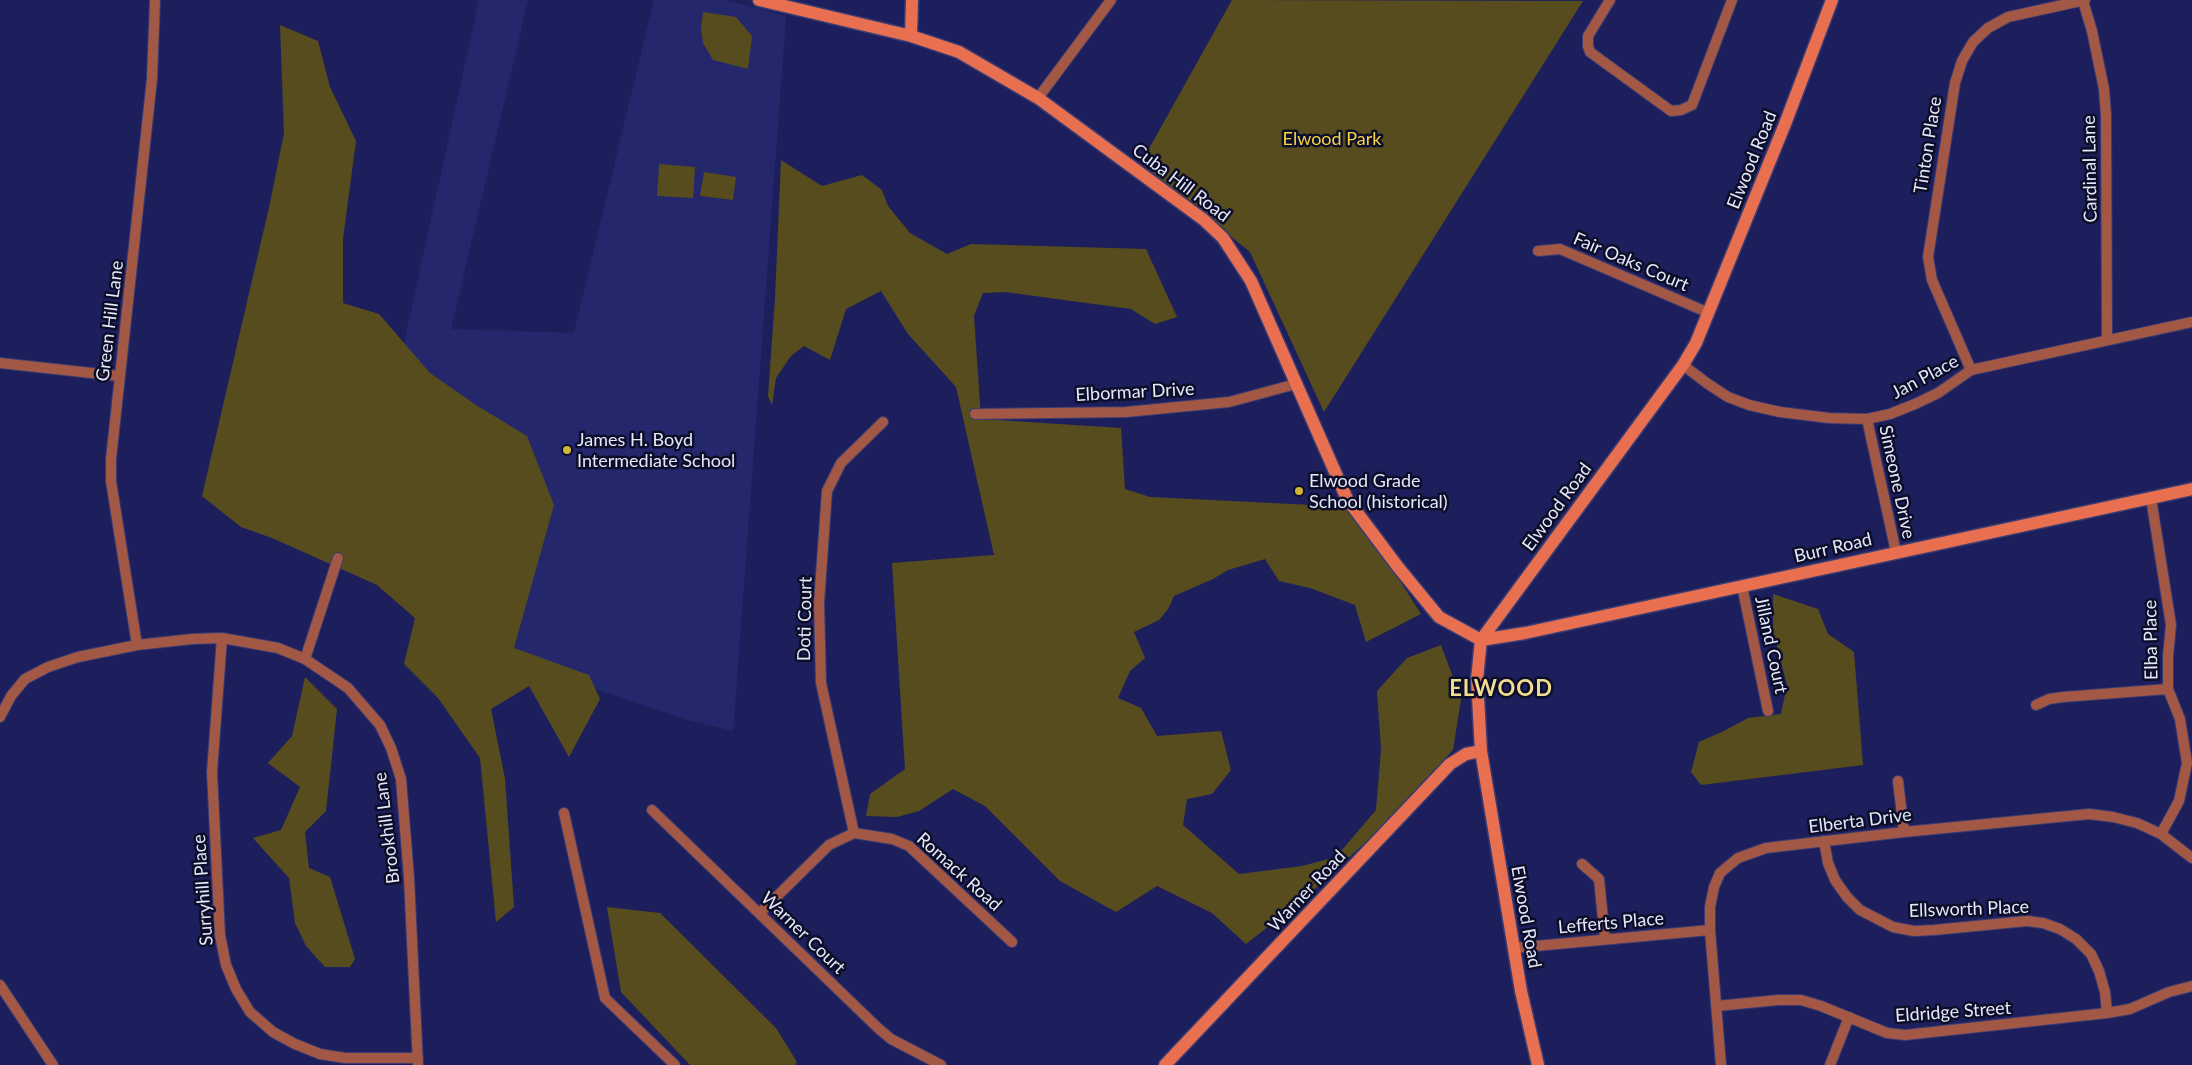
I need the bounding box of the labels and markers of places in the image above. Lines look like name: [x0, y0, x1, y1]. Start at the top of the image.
place label: James H. Boyd Intermediate School: [577, 429, 735, 472]
marker: James H. Boyd Intermediate School: [561, 444, 573, 456]
place label: Elwood Grade School (historical): [1309, 470, 1448, 512]
marker: Elwood Grade School (historical): [1293, 485, 1305, 497]

